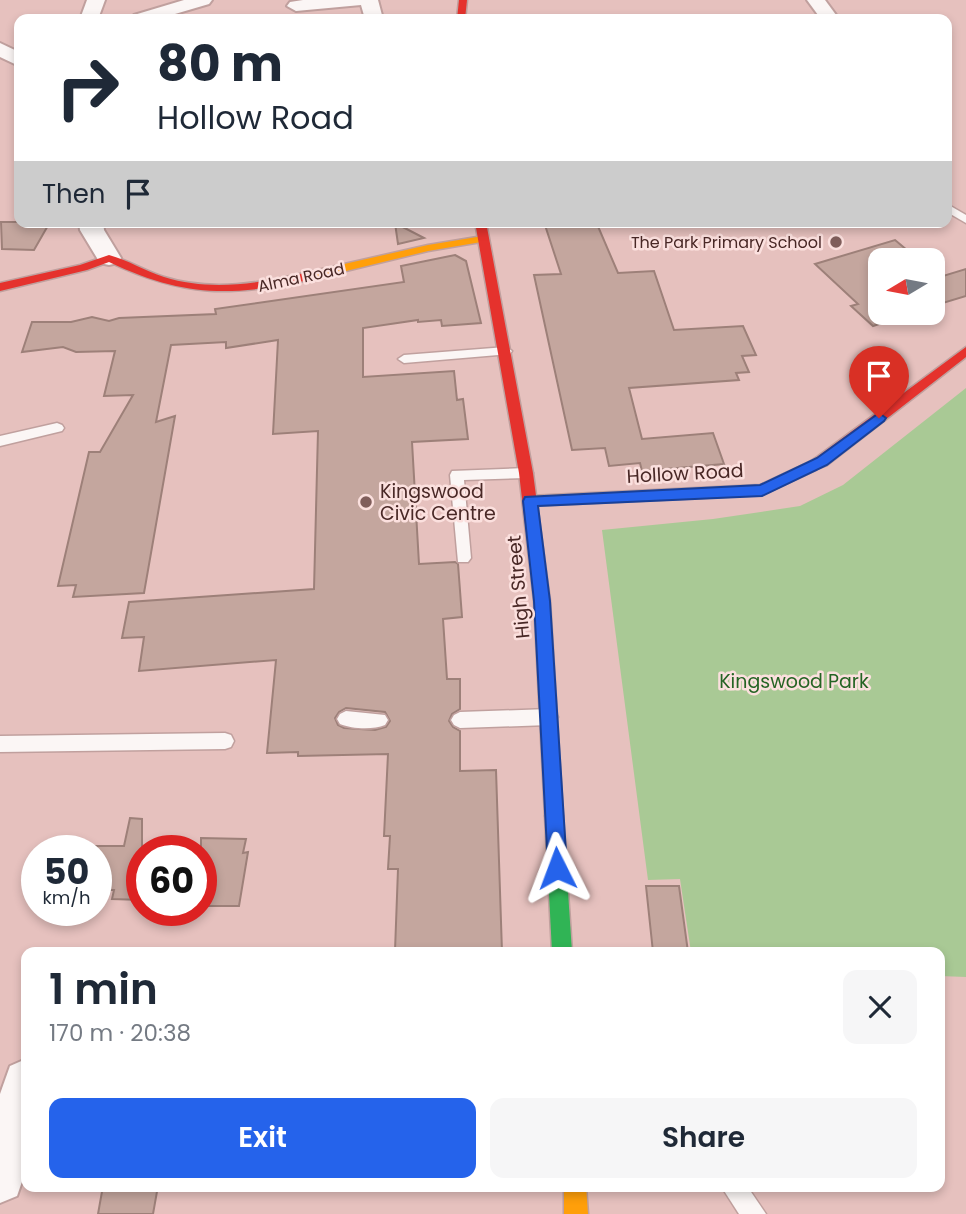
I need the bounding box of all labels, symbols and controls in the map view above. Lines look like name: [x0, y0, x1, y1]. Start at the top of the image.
text: 80 m: [157, 30, 283, 98]
icon: right: [42, 42, 133, 133]
text: Hollow Road: [157, 95, 354, 140]
icon: arrive: [119, 175, 157, 213]
text: Then: [42, 176, 105, 212]
place label: The Park Primary School: [631, 231, 822, 254]
marker: The Park Primary School: [828, 234, 844, 250]
north arrow: [868, 248, 945, 326]
map controls: [868, 248, 945, 325]
street label: Alma Road: [256, 257, 346, 298]
pin: [849, 346, 909, 418]
icon: arrive: [860, 357, 898, 395]
street label: Hollow Road: [626, 457, 744, 490]
place label: Kingswood Civic Centre: [380, 478, 496, 527]
marker: Kingswood Civic Centre: [358, 494, 374, 510]
street label: High Street: [501, 534, 536, 640]
park label: Kingswood Park: [719, 668, 869, 695]
position arrow: [520, 831, 594, 905]
speed limit sign: 60: [126, 835, 217, 926]
text: 50: [44, 847, 89, 896]
text: km/h: [43, 885, 90, 910]
text: 1 min: [49, 960, 158, 1019]
button: close: [843, 970, 917, 1044]
text: 170 m · 20:38: [49, 1017, 191, 1049]
button: Exit: [49, 1098, 476, 1178]
button: Share: [490, 1098, 917, 1178]

